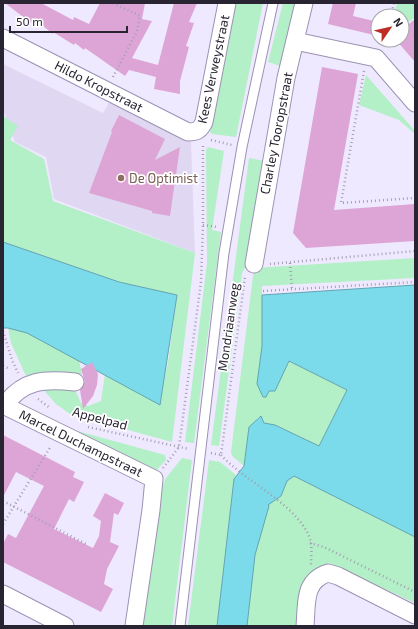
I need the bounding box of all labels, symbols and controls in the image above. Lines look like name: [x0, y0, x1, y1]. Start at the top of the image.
scale bar: [10, 8, 127, 34]
north arrow: [370, 8, 410, 48]
street label: Kees Verweystraat: [194, 13, 232, 125]
text: 50 m: [16, 14, 43, 28]
text: N: [391, 15, 406, 29]
street label: Hildo Kropstraat: [52, 57, 146, 115]
street label: Charley Tooropstraat: [256, 71, 296, 195]
place label: De Optimist: [129, 170, 198, 186]
marker: De Optimist: [116, 173, 126, 183]
street label: Mondriaanweg: [214, 282, 242, 372]
street label: Appelpad: [71, 403, 129, 433]
street label: Marcel Duchampstraat: [17, 406, 145, 480]

